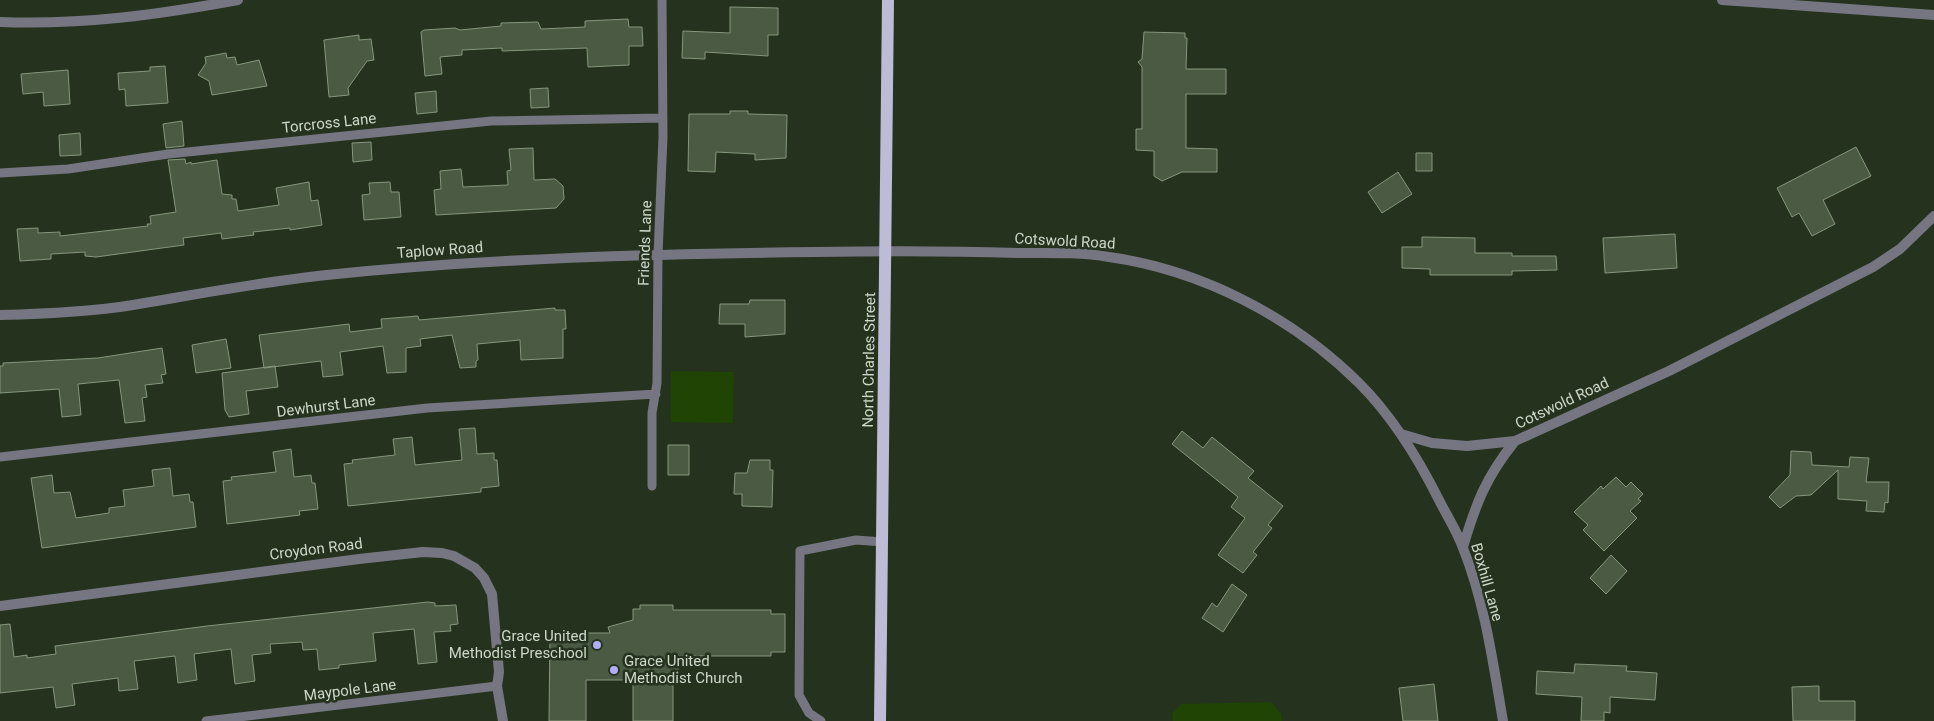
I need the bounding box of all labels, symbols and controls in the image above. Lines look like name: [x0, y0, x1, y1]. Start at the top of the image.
street label: Torcross Lane: [281, 109, 377, 137]
street label: Friends Lane: [635, 200, 655, 286]
street label: Cotswold Road: [1014, 229, 1116, 253]
street label: Taplow Road: [396, 238, 484, 262]
street label: North Charles Street: [859, 292, 879, 428]
street label: Cotswold Road: [1512, 373, 1612, 433]
street label: Dewhurst Lane: [276, 391, 377, 421]
street label: Croydon Road: [268, 534, 364, 564]
street label: Boxhill Lane: [1467, 541, 1507, 623]
place label: Grace United Methodist Preschool: [449, 627, 587, 662]
marker: Grace United Methodist Preschool: [591, 639, 603, 651]
place label: Grace United Methodist Church: [624, 652, 743, 687]
marker: Grace United Methodist Church: [608, 664, 620, 676]
street label: Maypole Lane: [303, 675, 397, 705]

